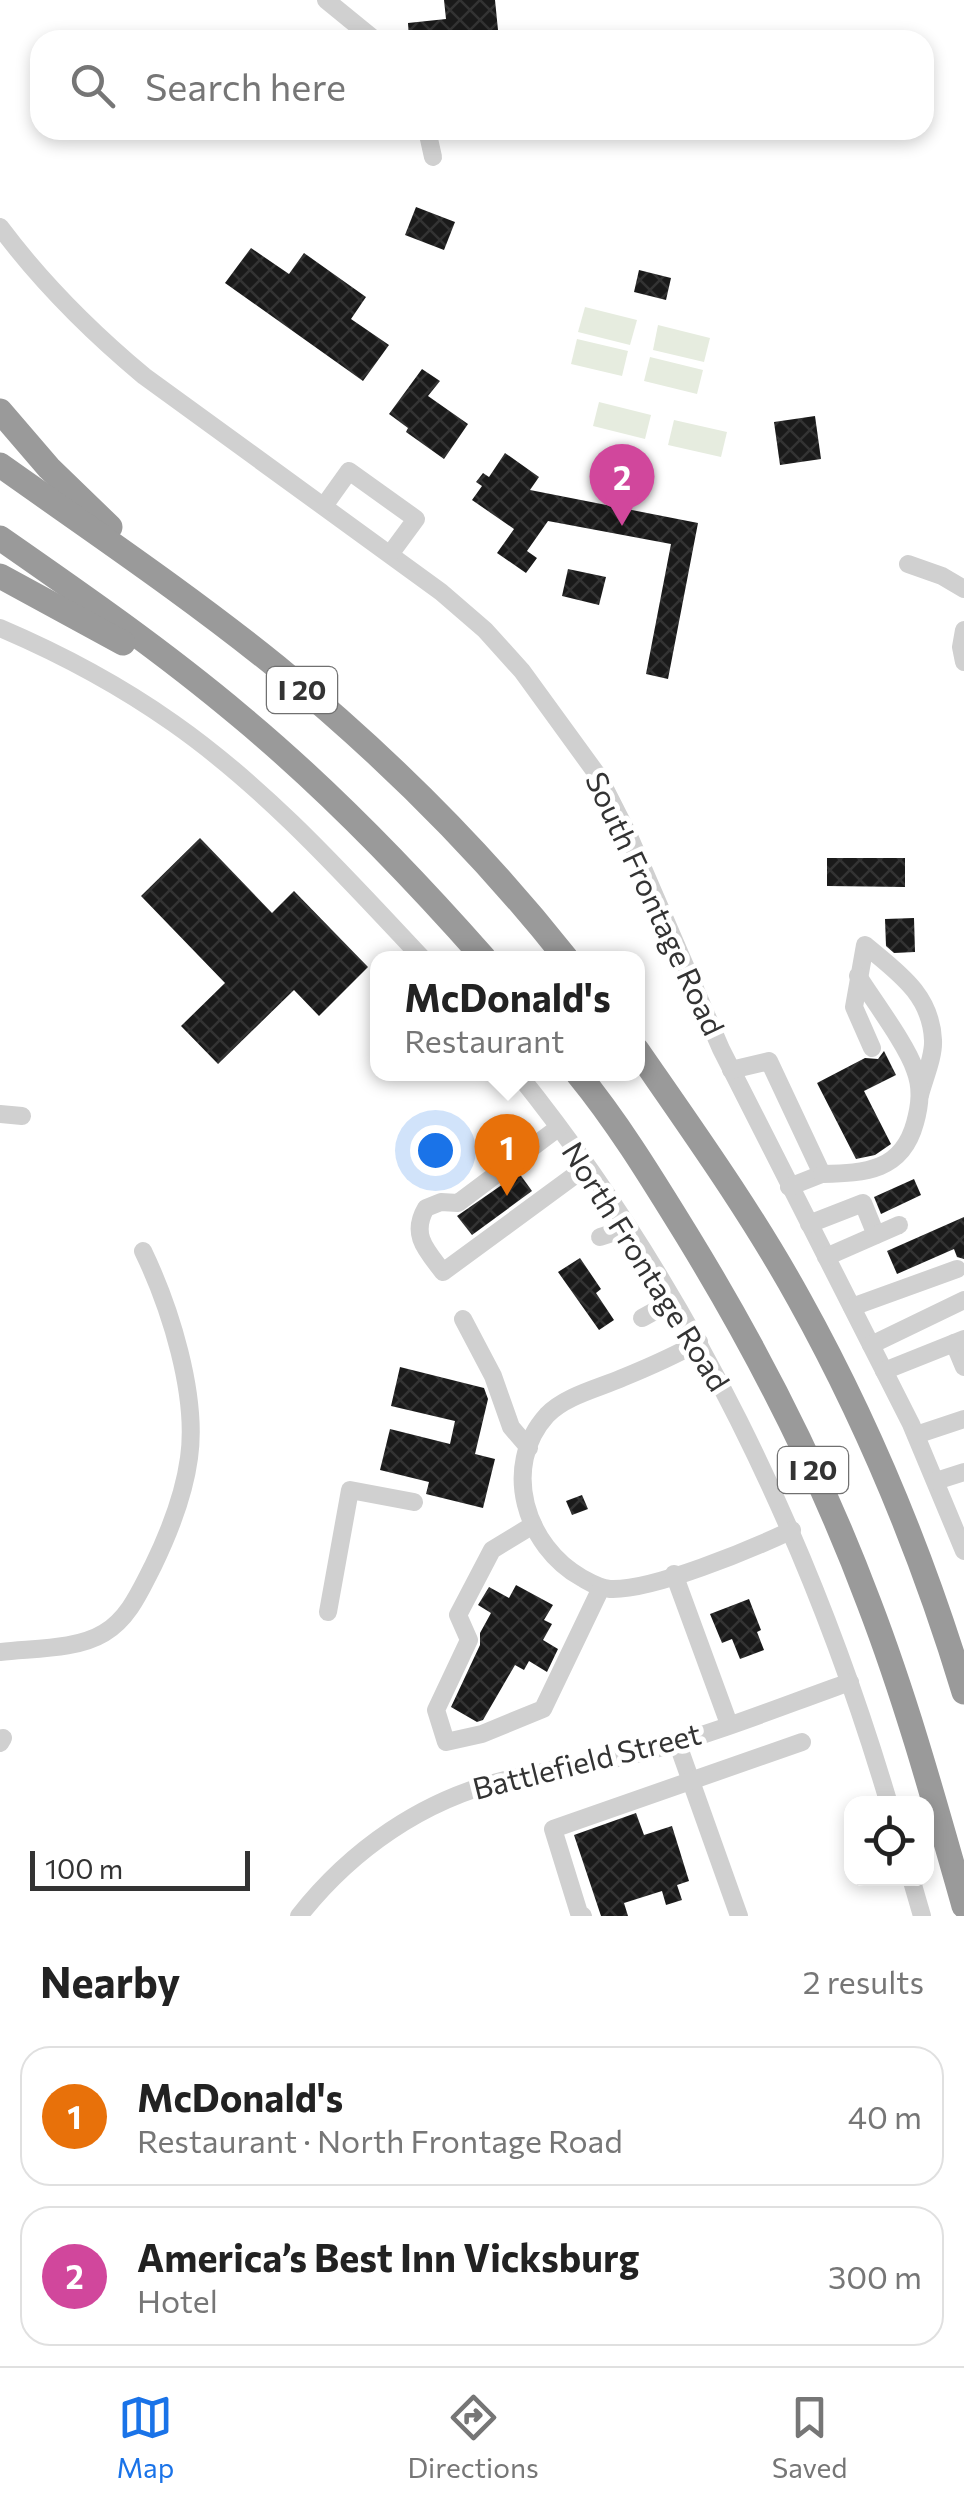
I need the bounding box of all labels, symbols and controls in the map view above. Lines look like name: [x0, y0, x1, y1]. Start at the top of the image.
search box: [30, 30, 934, 140]
icon: search: [65, 58, 120, 113]
text: Search here: [145, 62, 346, 109]
pin: 2: [590, 444, 654, 526]
road number: I 20: [267, 667, 337, 713]
street label: South Frontage Road: [579, 765, 734, 1041]
popup: [370, 951, 645, 1081]
text: McDonald's: [404, 973, 611, 1020]
text: Restaurant: [404, 1020, 565, 1060]
pin: 1: [474, 1114, 540, 1196]
your location: [410, 1125, 461, 1176]
street label: North Frontage Road: [555, 1134, 739, 1397]
road number: I 20: [778, 1447, 848, 1493]
street label: Battlefield Street: [469, 1713, 704, 1806]
map controls: [844, 1796, 934, 1886]
button: locate: [844, 1796, 934, 1886]
scale bar: [30, 1846, 250, 1890]
text: 100 m: [45, 1851, 123, 1885]
text: Nearby: [40, 1955, 180, 2007]
text: 2 results: [803, 1961, 924, 2001]
text: McDonald's: [137, 2073, 343, 2120]
text: 1: [67, 2096, 82, 2136]
text: 40 m: [848, 2096, 922, 2136]
text: Restaurant · North Frontage Road: [137, 2120, 623, 2160]
text: America’s Best Inn Vicksburg: [137, 2233, 639, 2280]
text: 2: [65, 2256, 84, 2296]
text: 300 m: [828, 2256, 922, 2296]
text: Hotel: [137, 2280, 218, 2320]
tab: Map: [117, 2390, 174, 2484]
tab: Directions: [407, 2390, 539, 2484]
tab: Saved: [772, 2390, 847, 2484]

